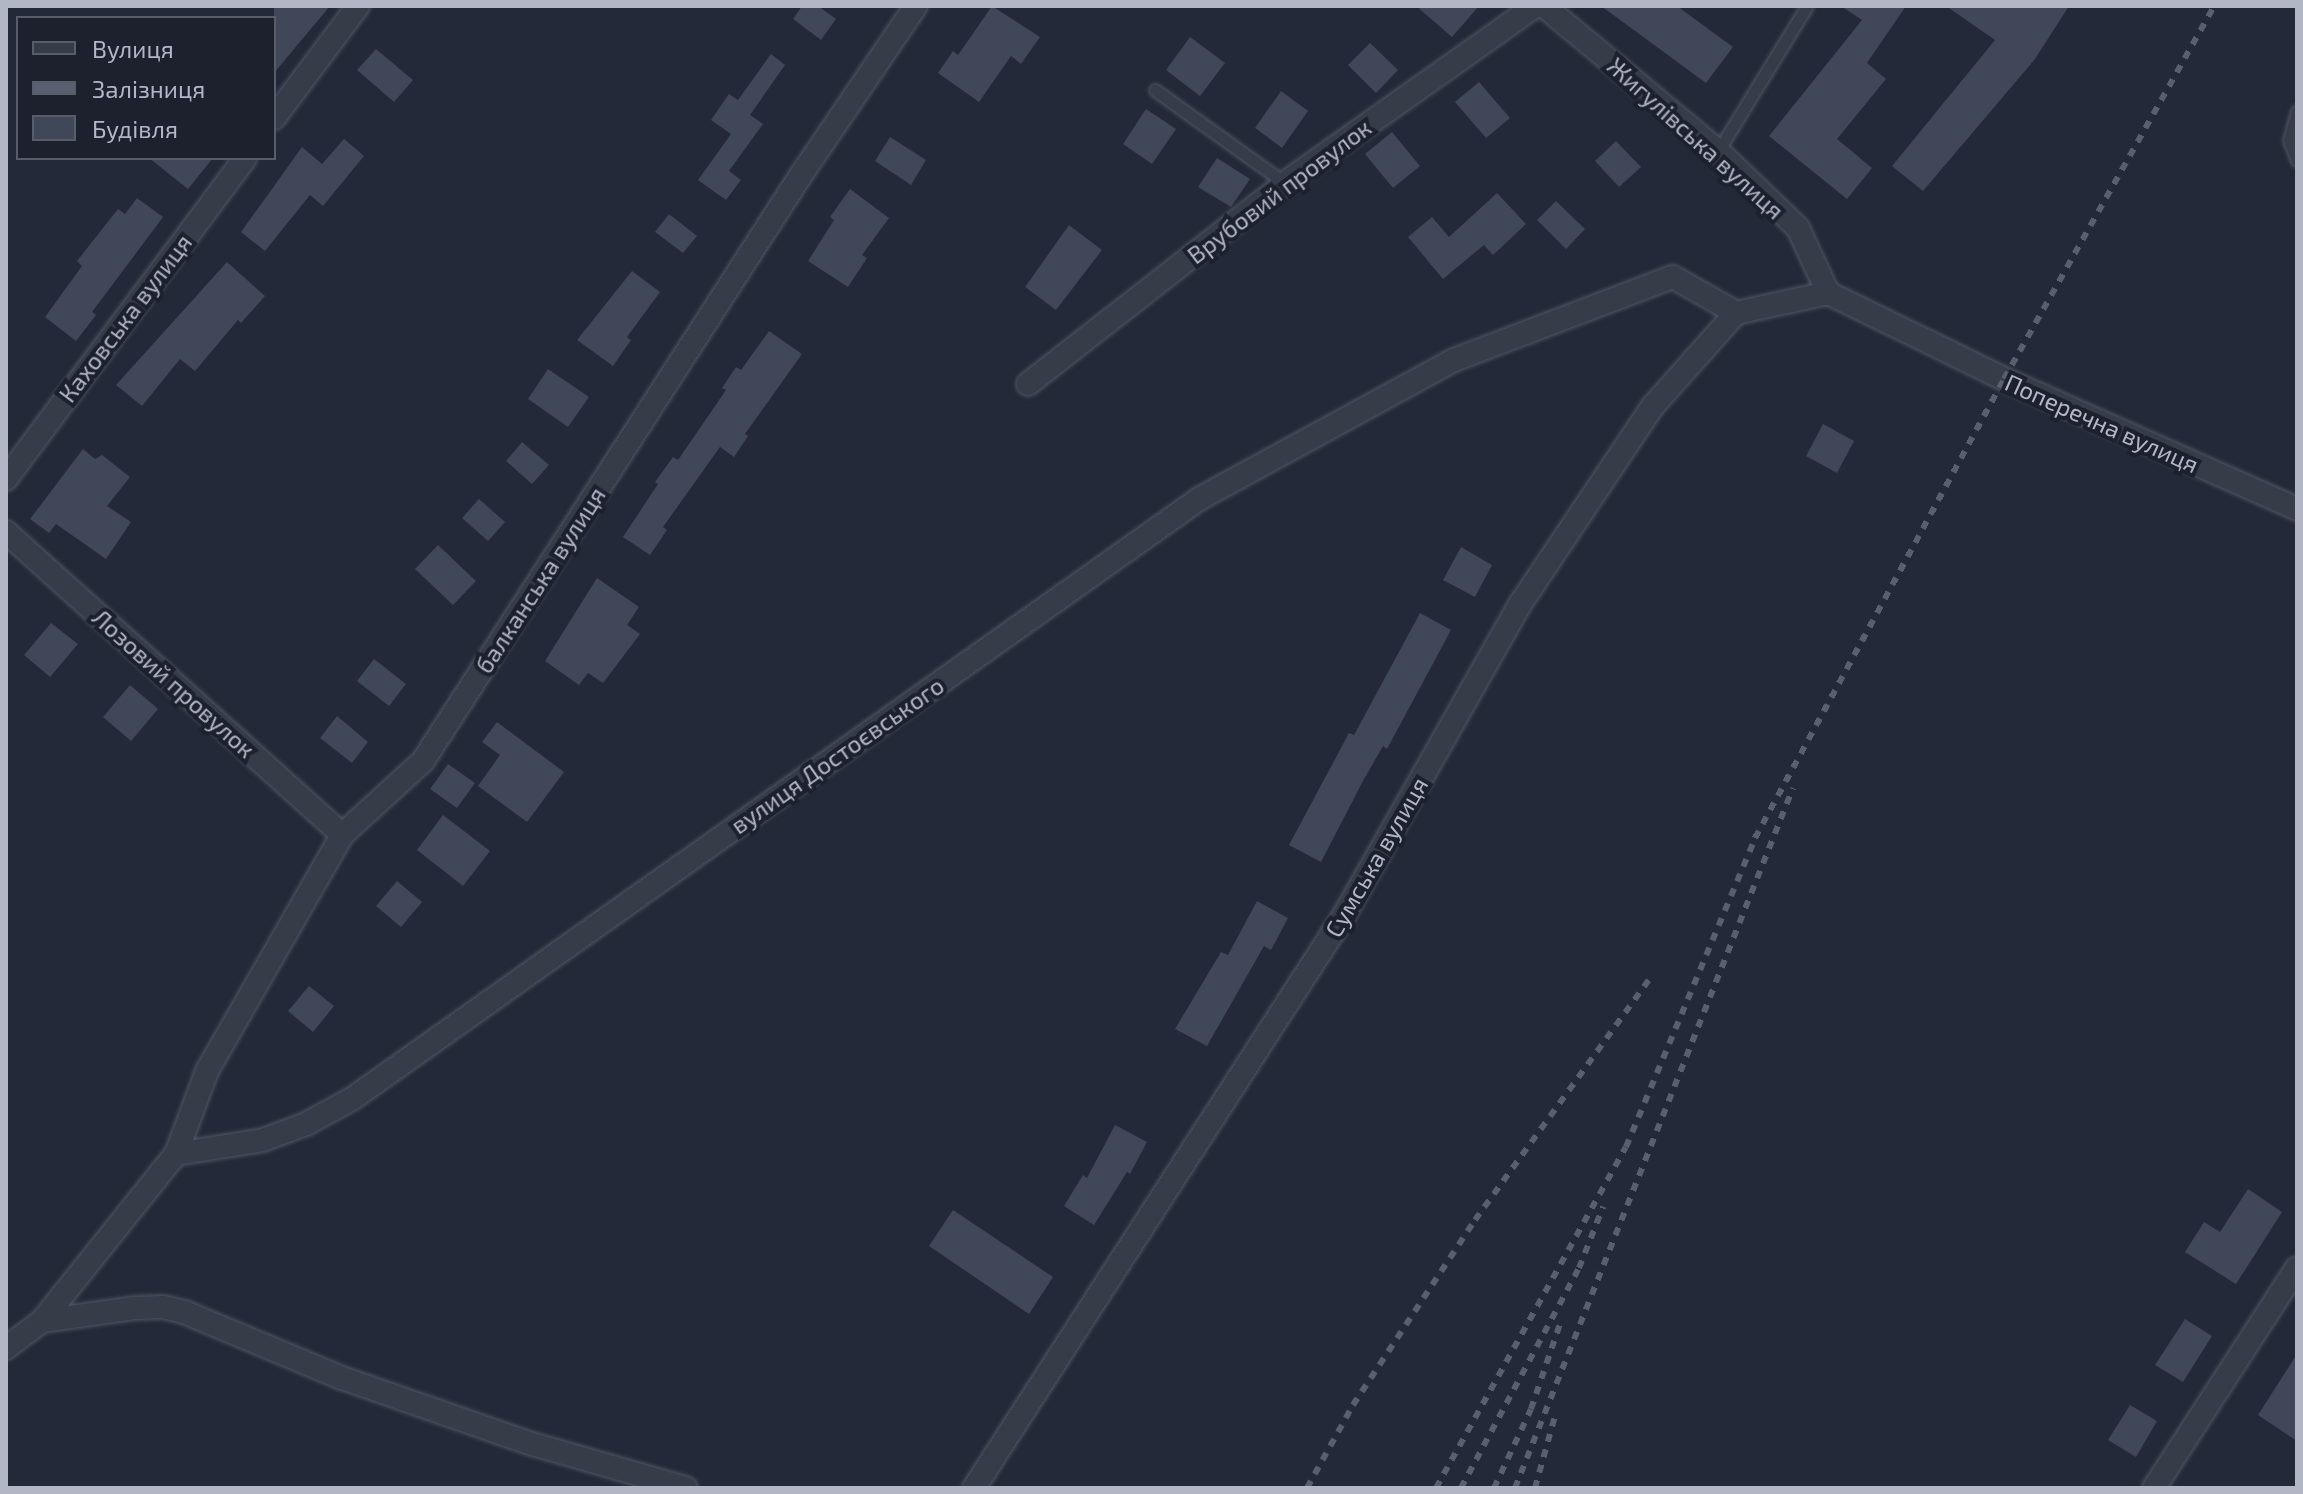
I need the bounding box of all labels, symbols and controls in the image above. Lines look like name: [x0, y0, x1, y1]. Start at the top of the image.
legend: [16, 16, 276, 160]
text: Вулиця: [92, 34, 174, 63]
street label: Жигулівська вулиця: [1602, 51, 1790, 225]
text: Залізниця: [92, 74, 205, 103]
street label: Врубовий провулок: [1181, 113, 1377, 269]
text: Будівля: [92, 114, 178, 143]
street label: Каховська вулиця: [52, 228, 198, 408]
street label: Поперечна вулиця: [2001, 367, 2203, 479]
street label: балканська вулиця: [469, 481, 611, 679]
street label: Лозовий провулок: [87, 603, 261, 763]
street label: вулиця Достоєвського: [725, 671, 949, 839]
street label: Сумська вулиця: [1319, 772, 1433, 942]

